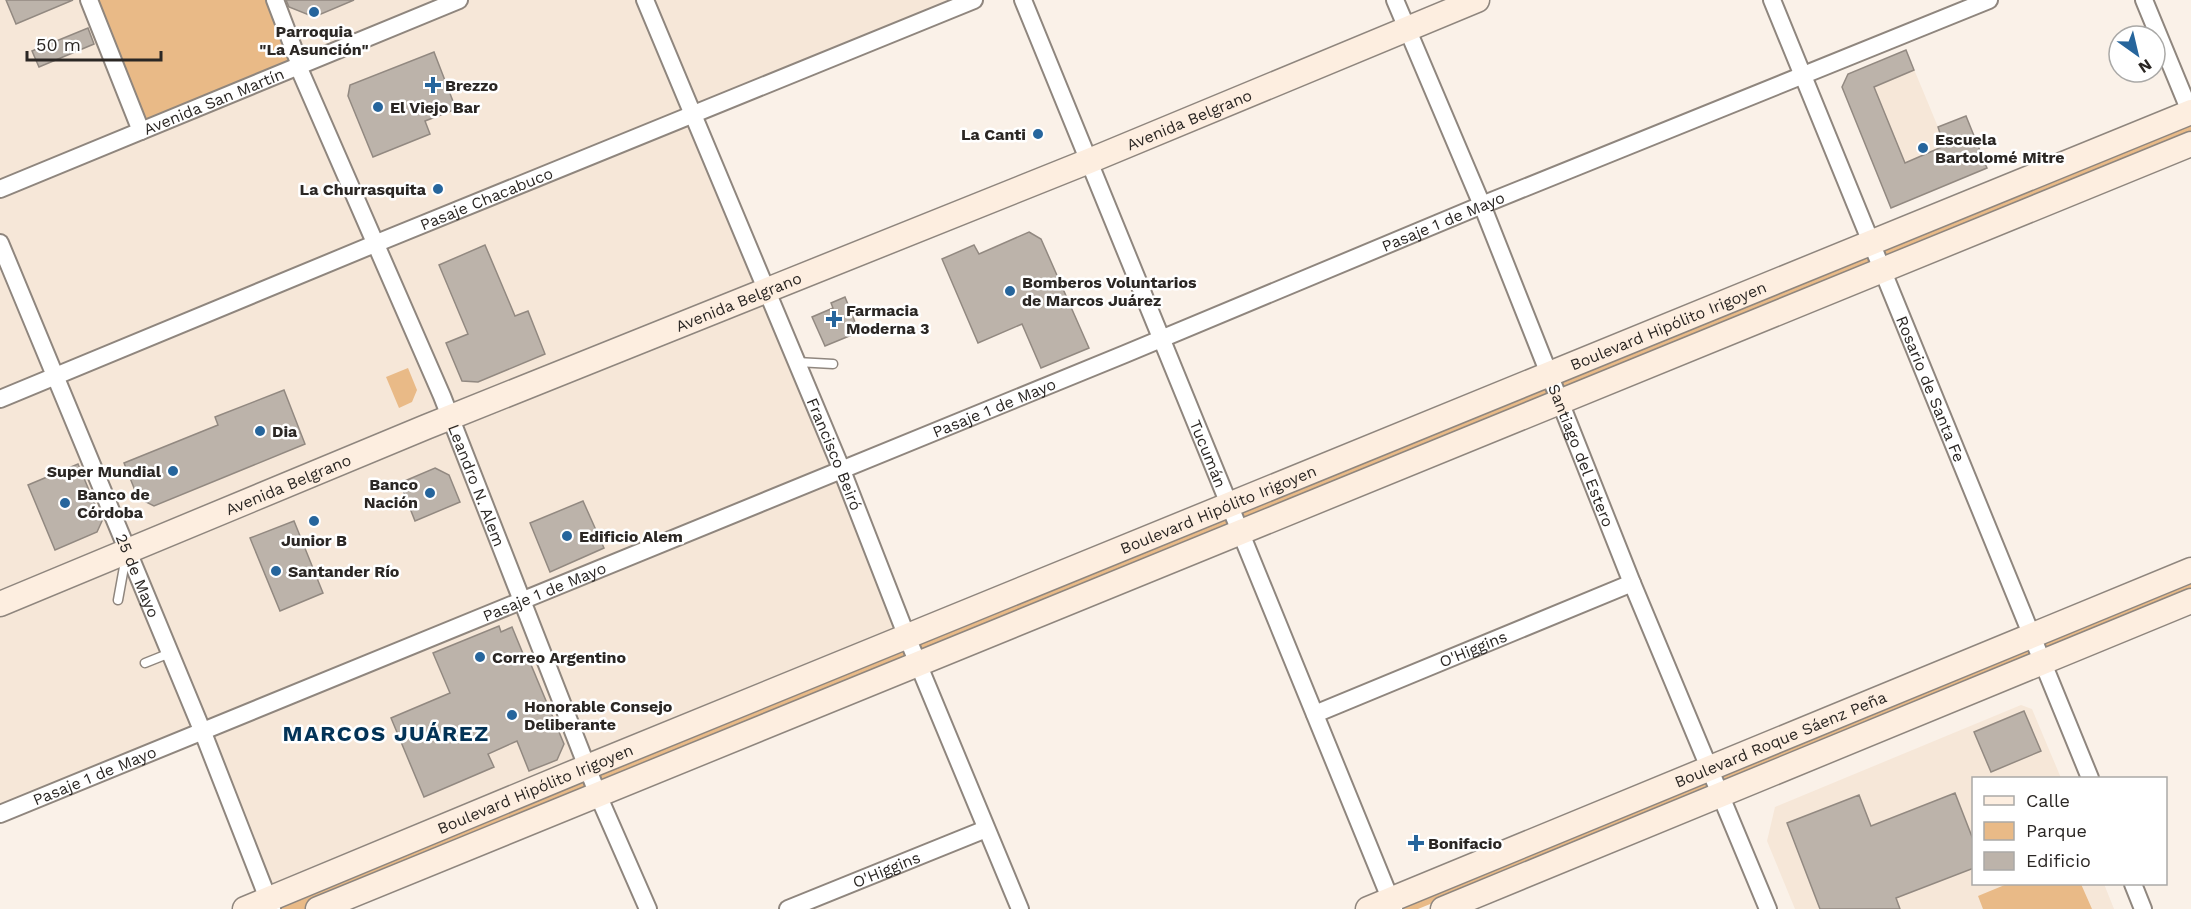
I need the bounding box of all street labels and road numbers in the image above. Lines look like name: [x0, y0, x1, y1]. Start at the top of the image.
street label: Avenida San Martín: [141, 64, 287, 139]
street label: Avenida Belgrano: [1124, 85, 1255, 154]
street label: Pasaje Chacabuco: [417, 163, 556, 235]
street label: Pasaje 1 de Mayo: [1379, 188, 1508, 256]
street label: Avenida Belgrano: [673, 268, 804, 336]
street label: Boulevard Hipólito Irigoyen: [1567, 277, 1769, 375]
street label: Rosario de Santa Fe: [1892, 313, 1969, 465]
street label: Pasaje 1 de Mayo: [930, 374, 1059, 442]
street label: Santiago del Estero: [1544, 381, 1618, 530]
street label: Francisco Beiró: [803, 395, 866, 513]
street label: Tucumán: [1186, 417, 1230, 491]
street label: Leandro N. Alem: [444, 421, 509, 549]
street label: Avenida Belgrano: [223, 450, 354, 519]
street label: Boulevard Hipólito Irigoyen: [1117, 461, 1319, 558]
street label: 25 de Mayo: [112, 531, 163, 620]
street label: Pasaje 1 de Mayo: [480, 558, 609, 626]
street label: O'Higgins: [1437, 627, 1510, 672]
street label: Boulevard Roque Sáenz Peña: [1672, 687, 1889, 792]
street label: Boulevard Hipólito Irigoyen: [434, 740, 636, 838]
street label: Pasaje 1 de Mayo: [30, 742, 159, 810]
street label: O'Higgins: [850, 848, 923, 892]

